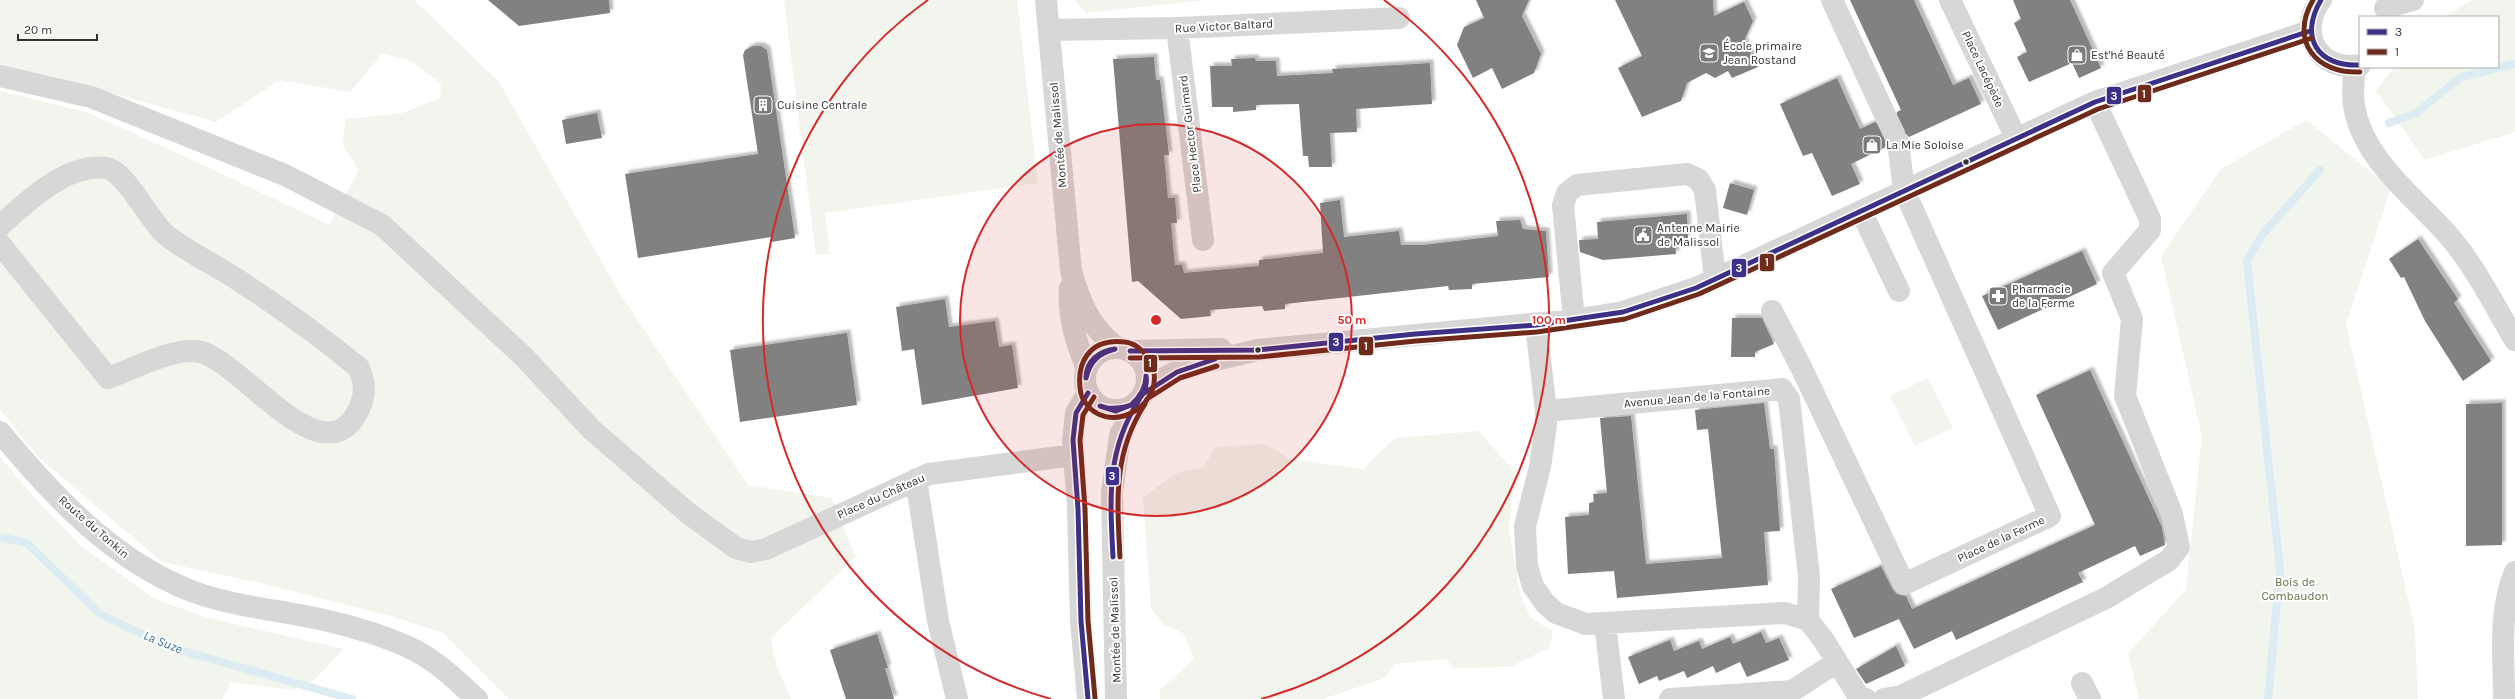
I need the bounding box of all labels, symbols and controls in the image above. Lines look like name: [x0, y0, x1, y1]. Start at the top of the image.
scale bar: [18, 16, 97, 42]
street label: Rue Victor Baltard: [1174, 16, 1274, 36]
legend: [2359, 16, 2499, 68]
text: 20 m: [24, 23, 52, 37]
text: 3: [2395, 25, 2402, 39]
street label: Place Lacépède: [1959, 29, 2007, 109]
place label: École primaire Jean Rostand: [1723, 38, 1802, 67]
school or university icon: École primaire Jean Rostand: [1698, 42, 1720, 64]
shop icon: Est'hé Beauté: [2066, 44, 2088, 66]
text: 1: [2395, 45, 2399, 59]
place label: Est'hé Beauté: [2091, 48, 2165, 62]
street label: Place Hector Guimard: [1176, 74, 1204, 194]
street label: Montée de Malissol: [1046, 82, 1070, 188]
line badge: 1: [2137, 84, 2152, 103]
line badge: 3: [2106, 86, 2122, 105]
text: 1: [2142, 88, 2146, 101]
text: 3: [2111, 90, 2118, 103]
building icon: Cuisine Centrale: [752, 94, 774, 116]
place label: Cuisine Centrale: [777, 98, 867, 112]
shop icon: La Mie Soloise: [1861, 134, 1883, 156]
place label: La Mie Soloise: [1886, 138, 1964, 152]
unlabelled marker: [1961, 157, 1971, 167]
place label: Antenne Mairie de Malissol: [1657, 221, 1740, 249]
public building icon: Antenne Mairie de Malissol: [1632, 224, 1654, 246]
line badge: 1: [1759, 253, 1775, 272]
text: 1: [1765, 256, 1769, 269]
line badge: 3: [1731, 258, 1747, 278]
text: 3: [1736, 262, 1743, 275]
place label: Pharmacie de la Ferme: [2012, 282, 2075, 310]
pharmacy icon: Pharmacie de la Ferme: [1987, 285, 2009, 307]
centre of rings: [1149, 313, 1163, 327]
text: 50 m: [1338, 313, 1367, 327]
text: 100 m: [1532, 313, 1566, 327]
line badge: 3: [1328, 332, 1344, 352]
text: 3: [1333, 336, 1340, 349]
line badge: 1: [1358, 336, 1374, 356]
text: 1: [1364, 340, 1368, 353]
unlabelled marker: [1253, 345, 1263, 355]
line badge: 1: [1143, 354, 1158, 373]
text: 1: [1148, 357, 1152, 370]
street label: Avenue Jean de la Fontaine: [1623, 384, 1771, 410]
line badge: 3: [1105, 466, 1120, 486]
street label: Place du Château: [835, 470, 927, 522]
text: 3: [1109, 470, 1116, 483]
street label: Route du Tonkin: [56, 493, 132, 561]
street label: Place de la Ferme: [1955, 513, 2047, 565]
park label: Bois de Combaudon: [2261, 575, 2329, 603]
street label: Montée de Malissol: [1106, 577, 1124, 683]
water label: La Suze: [141, 627, 185, 657]

